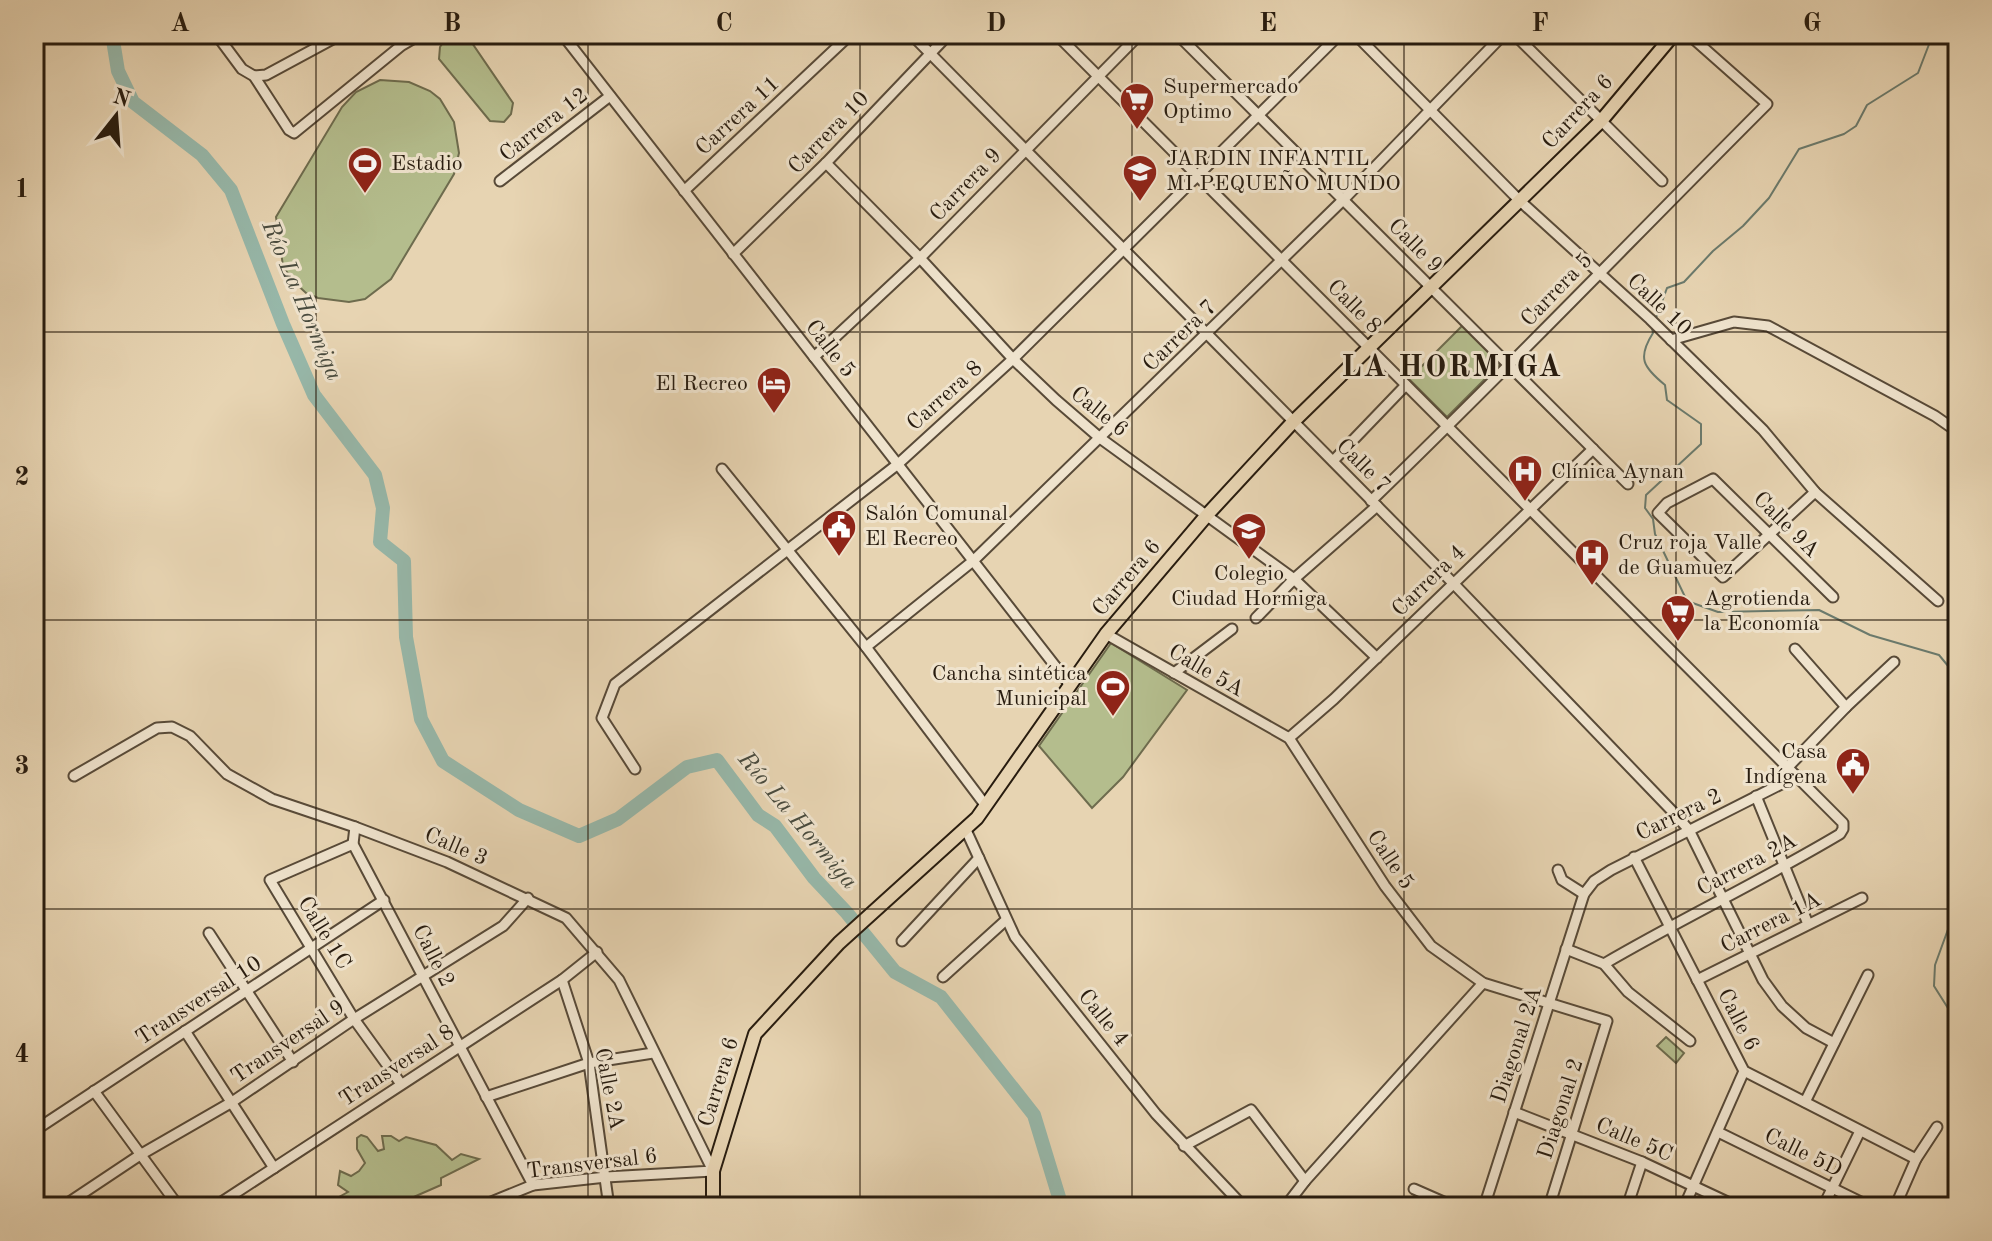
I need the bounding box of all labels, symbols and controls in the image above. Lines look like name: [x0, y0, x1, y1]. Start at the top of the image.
text: A: [170, 11, 190, 37]
text: B: [443, 11, 461, 37]
text: C: [715, 11, 733, 37]
text: D: [986, 11, 1006, 37]
text: E: [1259, 11, 1277, 37]
text: F: [1531, 11, 1549, 37]
text: G: [1803, 11, 1821, 37]
street label: Carrera 6: [1538, 71, 1618, 153]
street label: Carrera 11: [692, 72, 784, 160]
north arrow: [76, 76, 156, 156]
place label: Supermercado Optimo: [1163, 76, 1298, 123]
supermarket icon: Supermercado Optimo: [1118, 81, 1156, 131]
street label: Carrera 12: [496, 84, 592, 166]
text: N: [110, 86, 133, 112]
street label: Carrera 10: [784, 87, 874, 179]
street label: Carrera 9: [926, 144, 1006, 226]
sports icon: Estadio: [346, 145, 384, 195]
place label: JARDIN INFANTIL MI PEQUEÑO MUNDO: [1166, 148, 1401, 195]
place label: Estadio: [391, 153, 463, 175]
school or university icon: JARDIN INFANTIL MI PEQUEÑO MUNDO: [1121, 153, 1159, 203]
text: 1: [14, 177, 30, 203]
street label: Calle 9: [1384, 215, 1446, 277]
water label: Río La Hormiga: [256, 217, 346, 385]
street label: Carrera 5: [1517, 249, 1597, 331]
street label: Calle 10: [1623, 270, 1695, 340]
street label: Calle 8: [1323, 276, 1385, 338]
street label: Carrera 7: [1139, 296, 1221, 376]
street label: Calle 5: [801, 316, 859, 382]
district label: LA HORMIGA: [1341, 353, 1563, 383]
street label: Carrera 8: [903, 357, 987, 435]
hotel icon: El Recreo: [755, 365, 793, 415]
place label: El Recreo: [655, 373, 748, 395]
street label: Calle 6: [1066, 383, 1132, 441]
street label: Calle 7: [1332, 435, 1394, 497]
hospital icon: Clínica Aynan: [1506, 453, 1544, 503]
place label: Clínica Aynan: [1551, 461, 1684, 483]
text: 2: [14, 465, 30, 491]
street label: Calle 9A: [1749, 488, 1823, 562]
place label: Salón Comunal El Recreo: [865, 503, 1008, 550]
public building icon: Salón Comunal El Recreo: [820, 508, 858, 558]
school or university icon: Colegio Ciudad Hormiga: [1230, 511, 1268, 561]
place label: Cruz roja Valle de Guamuez: [1618, 532, 1761, 579]
street label: Carrera 6: [1089, 535, 1165, 621]
hospital icon: Cruz roja Valle de Guamuez: [1573, 537, 1611, 587]
street label: Carrera 4: [1388, 541, 1470, 621]
place label: Colegio Ciudad Hormiga: [1171, 563, 1327, 610]
place label: Agrotienda la Economía: [1704, 588, 1820, 635]
supermarket icon: Agrotienda la Economía: [1659, 593, 1697, 643]
street label: Calle 5A: [1164, 641, 1248, 701]
place label: Cancha sintética Municipal: [932, 663, 1087, 710]
sports icon: Cancha sintética Municipal: [1094, 668, 1132, 718]
place label: Casa Indígena: [1744, 741, 1827, 788]
public building icon: Casa Indígena: [1834, 746, 1872, 796]
water label: Río La Hormiga: [732, 747, 861, 894]
text: 3: [14, 754, 30, 780]
street label: Carrera 2: [1633, 785, 1725, 845]
street label: Calle 3: [421, 824, 491, 870]
street label: Calle 5: [1362, 826, 1418, 894]
street label: Carrera 2A: [1694, 830, 1801, 900]
street label: Carrera 1A: [1717, 888, 1825, 958]
street label: Calle 1C: [293, 893, 355, 973]
street label: Calle 2: [408, 921, 458, 991]
street label: Transversal 10: [132, 952, 266, 1050]
street label: Diagonal 2A: [1488, 984, 1546, 1106]
street label: Calle 4: [1074, 985, 1132, 1051]
street label: Calle 6: [1713, 985, 1763, 1055]
street label: Transversal 9: [227, 996, 349, 1088]
street label: Transversal 8: [336, 1021, 458, 1111]
street label: Carrera 6: [695, 1035, 743, 1129]
text: 4: [14, 1042, 30, 1068]
street label: Calle 2A: [590, 1046, 628, 1132]
street label: Diagonal 2: [1534, 1056, 1588, 1162]
street label: Calle 5C: [1592, 1114, 1676, 1166]
street label: Calle 5D: [1761, 1125, 1845, 1181]
street label: Transversal 6: [525, 1145, 659, 1183]

